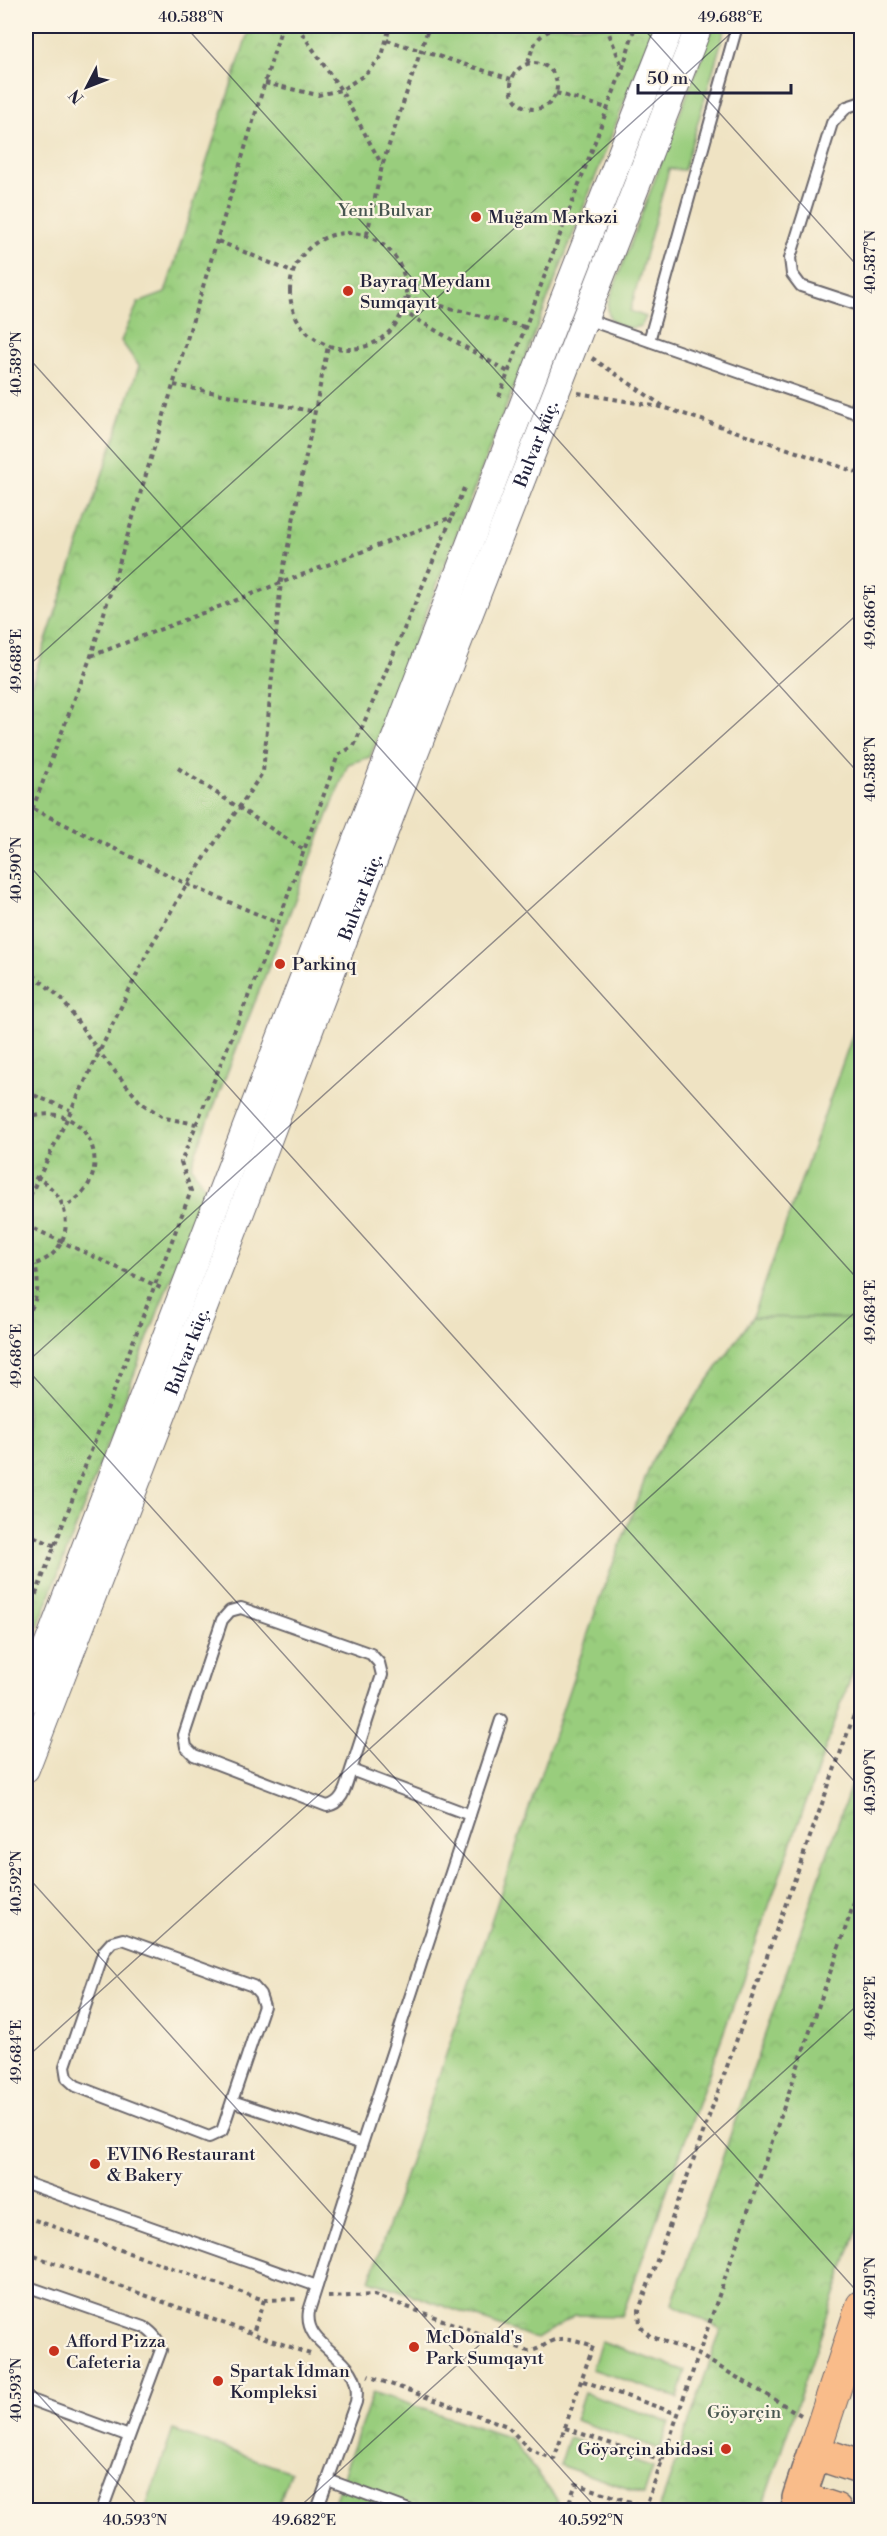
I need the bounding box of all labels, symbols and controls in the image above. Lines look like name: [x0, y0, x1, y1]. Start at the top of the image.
text: 40.588°N: [158, 8, 224, 27]
text: 49.688°E: [698, 8, 762, 27]
north arrow: [57, 57, 117, 117]
scale bar: [638, 57, 791, 95]
text: 50 m: [647, 67, 689, 90]
text: N: [65, 85, 88, 108]
park label: Yeni Bulvar: [337, 199, 432, 222]
place label: Muğam Mərkəzi: [488, 206, 618, 229]
marker: Muğam Mərkəzi: [469, 210, 483, 224]
text: 40.587°N: [861, 230, 880, 294]
place label: Bayraq Meydanı Sumqayıt: [359, 270, 491, 314]
marker: Bayraq Meydanı Sumqayıt: [341, 284, 355, 298]
text: 40.589°N: [7, 331, 26, 397]
street label: Bulvar küç.: [508, 397, 563, 491]
text: 49.686°E: [861, 585, 880, 649]
text: 49.688°E: [7, 629, 26, 693]
text: 40.588°N: [861, 736, 880, 802]
text: 40.590°N: [7, 837, 26, 903]
street label: Bulvar küç.: [333, 850, 387, 945]
place label: Parkinq: [292, 953, 357, 976]
marker: Parkinq: [273, 957, 287, 971]
text: 49.684°E: [861, 1280, 880, 1344]
street label: Bulvar küç.: [160, 1304, 215, 1399]
text: 49.686°E: [7, 1324, 26, 1388]
text: 40.590°N: [861, 1749, 880, 1815]
text: 40.592°N: [7, 1851, 26, 1915]
text: 49.682°E: [861, 1976, 880, 2040]
text: 49.684°E: [7, 2020, 26, 2084]
place label: EVIN6 Restaurant & Bakery: [107, 2143, 256, 2187]
marker: EVIN6 Restaurant & Bakery: [88, 2157, 102, 2171]
text: 40.591°N: [861, 2257, 880, 2319]
place label: McDonald's Park Sumqayıt: [426, 2326, 545, 2370]
place label: Afford Pizza Cafeteria: [65, 2330, 167, 2374]
marker: McDonald's Park Sumqayıt: [407, 2340, 421, 2354]
marker: Afford Pizza Cafeteria: [47, 2344, 61, 2358]
text: 40.593°N: [7, 2358, 26, 2422]
place label: Spartak İdman Kompleksi: [230, 2360, 350, 2404]
marker: Spartak İdman Kompleksi: [211, 2374, 225, 2388]
park label: Göyərçin: [707, 2401, 781, 2424]
place label: Göyərçin abidəsi: [578, 2438, 714, 2461]
marker: Göyərçin abidəsi: [719, 2442, 733, 2456]
text: 40.593°N: [103, 2511, 167, 2530]
text: 49.682°E: [272, 2511, 336, 2530]
text: 40.592°N: [559, 2511, 623, 2530]

